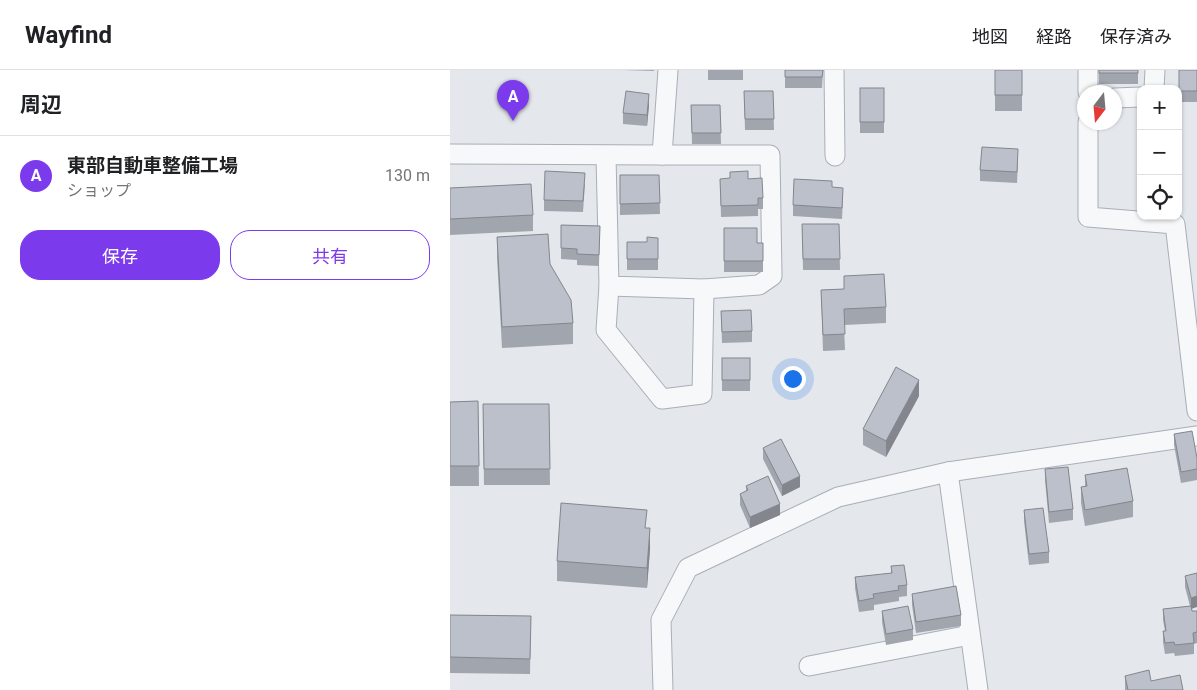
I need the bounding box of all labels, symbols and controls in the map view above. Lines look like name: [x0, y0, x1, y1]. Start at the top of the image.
text: Wayfind: [25, 21, 112, 49]
text: 地図: [972, 26, 1008, 47]
text: 経路: [1036, 26, 1072, 47]
text: 保存済み: [1100, 26, 1172, 47]
pin: A: [497, 80, 529, 121]
north arrow: [1077, 85, 1122, 130]
map controls: [1137, 85, 1182, 220]
button: +: [1137, 85, 1182, 130]
text: 周辺: [20, 93, 62, 117]
button: −: [1137, 130, 1182, 175]
text: 東部自動車整備工場: [67, 154, 238, 177]
text: A: [31, 166, 41, 185]
text: 130 m: [385, 166, 430, 185]
button: locate: [1137, 175, 1182, 220]
text: ショップ: [67, 181, 131, 200]
button: 保存: [20, 230, 220, 280]
button: 共有: [230, 230, 430, 280]
your location: [780, 366, 806, 392]

